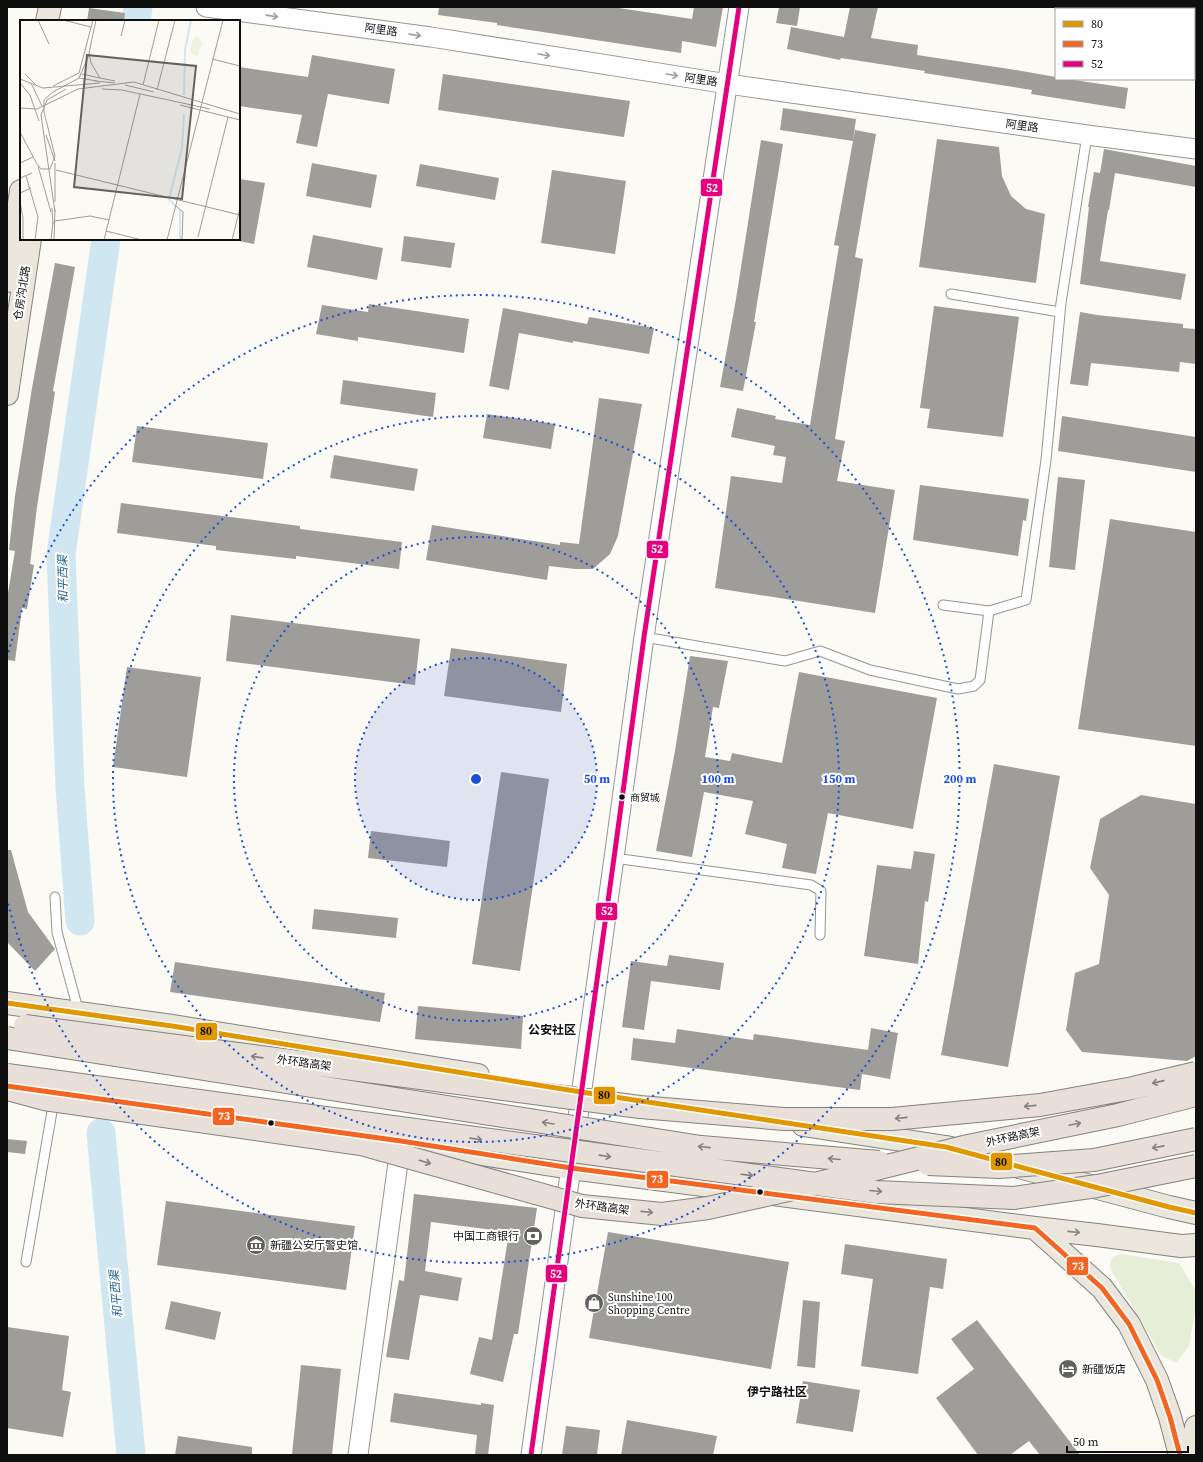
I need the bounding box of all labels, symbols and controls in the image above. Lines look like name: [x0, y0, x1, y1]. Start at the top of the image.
legend: [1055, 8, 1195, 80]
one-way arrow: [266, 12, 279, 20]
text: 80: [1091, 16, 1103, 32]
inset map: [20, 20, 240, 240]
street label: 阿里路: [364, 20, 398, 40]
one-way arrow: [408, 31, 421, 39]
text: 73: [1091, 36, 1103, 52]
one-way arrow: [537, 51, 550, 59]
text: 52: [1091, 56, 1103, 72]
street label: 阿里路: [684, 70, 718, 90]
one-way arrow: [665, 71, 678, 79]
street label: 阿里路: [1005, 116, 1039, 136]
line badge: 52: [700, 178, 723, 197]
text: 52: [706, 181, 718, 196]
street label: 仓房沟北路: [10, 265, 34, 321]
line badge: 52: [646, 540, 669, 559]
text: 52: [651, 542, 663, 557]
water label: 和平西渠: [55, 553, 71, 603]
text: 50 m: [584, 771, 610, 787]
text: 100 m: [702, 771, 735, 787]
text: 150 m: [823, 771, 856, 787]
text: 200 m: [944, 771, 977, 787]
centre of rings: [469, 772, 483, 786]
place label: 商贸城: [630, 791, 660, 804]
marker: 商贸城: [617, 792, 627, 802]
line badge: 52: [595, 902, 618, 921]
text: 52: [601, 904, 613, 919]
line badge: 80: [195, 1022, 218, 1041]
district label: 公安社区: [528, 1022, 576, 1038]
text: 80: [200, 1024, 212, 1039]
street label: 外环路高架: [276, 1052, 332, 1074]
one-way arrow: [251, 1053, 264, 1061]
one-way arrow: [1152, 1078, 1165, 1086]
line badge: 80: [593, 1086, 616, 1105]
text: 80: [598, 1088, 610, 1103]
one-way arrow: [1024, 1102, 1037, 1109]
line badge: 73: [212, 1107, 235, 1126]
text: 73: [218, 1109, 230, 1124]
one-way arrow: [895, 1115, 908, 1122]
unlabelled marker: [266, 1118, 276, 1128]
one-way arrow: [542, 1119, 555, 1127]
one-way arrow: [1068, 1120, 1081, 1128]
street label: 外环路高架: [985, 1124, 1041, 1150]
one-way arrow: [469, 1135, 482, 1142]
one-way arrow: [1152, 1143, 1165, 1151]
one-way arrow: [698, 1144, 711, 1151]
one-way arrow: [598, 1152, 611, 1160]
line badge: 80: [990, 1152, 1013, 1171]
one-way arrow: [828, 1155, 841, 1162]
text: 80: [995, 1155, 1007, 1170]
one-way arrow: [418, 1159, 431, 1166]
line badge: 73: [646, 1170, 669, 1189]
one-way arrow: [740, 1171, 753, 1179]
text: 73: [651, 1172, 663, 1187]
unlabelled marker: [755, 1187, 765, 1197]
one-way arrow: [869, 1188, 882, 1195]
street label: 外环路高架: [574, 1196, 630, 1218]
one-way arrow: [640, 1209, 653, 1216]
bank icon: 中国工商银行: [522, 1225, 544, 1247]
one-way arrow: [1067, 1228, 1080, 1236]
place label: 中国工商银行: [453, 1229, 519, 1244]
museum icon: 新疆公安厅警史馆: [245, 1234, 267, 1256]
place label: 新疆公安厅警史馆: [270, 1238, 358, 1253]
line badge: 73: [1066, 1256, 1089, 1276]
text: 73: [1072, 1259, 1084, 1274]
line badge: 52: [545, 1264, 568, 1283]
water label: 和平西渠: [106, 1267, 126, 1319]
text: 52: [550, 1267, 562, 1282]
place label: Sunshine 100 Shopping Centre: [608, 1290, 690, 1318]
shop icon: Sunshine 100 Shopping Centre: [583, 1292, 605, 1314]
hotel icon: 新疆饭店: [1057, 1358, 1079, 1380]
place label: 新疆饭店: [1082, 1362, 1126, 1377]
district label: 伊宁路社区: [747, 1384, 807, 1400]
scale bar: [1067, 1428, 1188, 1454]
text: 50 m: [1073, 1434, 1099, 1450]

